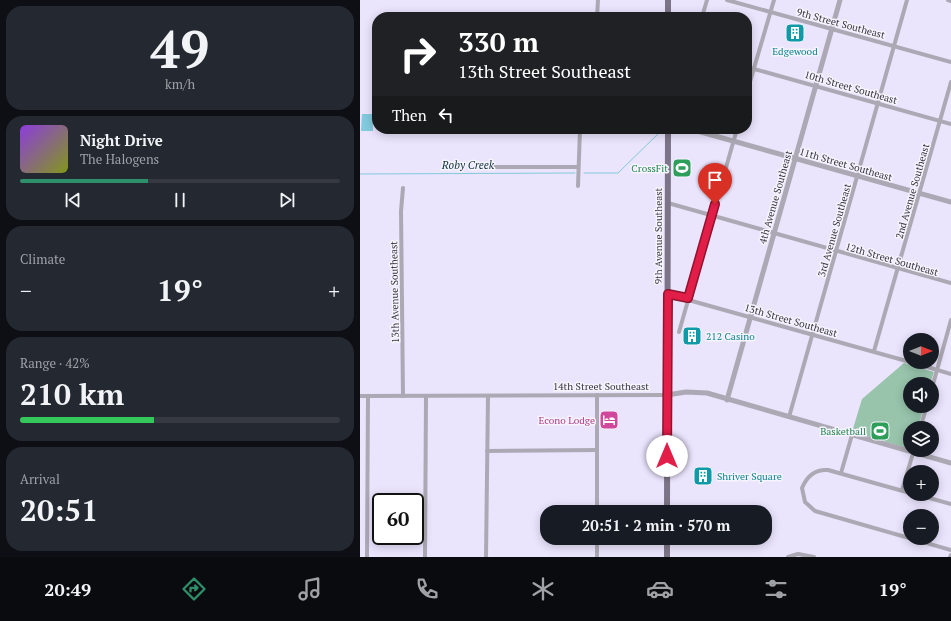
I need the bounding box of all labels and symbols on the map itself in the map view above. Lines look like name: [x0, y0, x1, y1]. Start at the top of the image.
street label: 9th Street Southeast: [795, 5, 887, 42]
building icon: Edgewood: [784, 22, 806, 44]
place label: Edgewood: [772, 45, 818, 58]
street label: 10th Street Southeast: [803, 68, 899, 107]
street label: 2nd Avenue Southeast: [893, 142, 932, 240]
street label: 11th Street Southeast: [798, 145, 894, 184]
street label: 4th Avenue Southeast: [756, 149, 795, 245]
sports icon: CrossFit: [671, 157, 693, 179]
water label: Roby Creek: [441, 158, 495, 172]
place label: CrossFit: [631, 162, 668, 175]
pin: [698, 163, 732, 204]
street label: 3rd Avenue Southeast: [815, 182, 854, 278]
street label: 9th Avenue Southeast: [652, 187, 665, 284]
street label: 12th Street Southeast: [844, 240, 940, 279]
street label: 13th Avenue Southeast: [387, 241, 402, 343]
street label: 13th Street Southeast: [743, 301, 839, 340]
building icon: 212 Casino: [681, 325, 703, 347]
place label: 212 Casino: [706, 330, 755, 343]
north arrow: [903, 333, 939, 369]
street label: 14th Street Southeast: [553, 380, 649, 393]
hotel icon: Econo Lodge: [598, 409, 620, 431]
place label: Econo Lodge: [538, 414, 595, 427]
sports icon: Basketball: [869, 420, 891, 442]
place label: Basketball: [820, 425, 866, 438]
position arrow: [646, 435, 688, 477]
building icon: Shriver Square: [692, 465, 714, 487]
place label: Shriver Square: [717, 470, 782, 483]
speed limit sign: 60: [372, 493, 424, 545]

